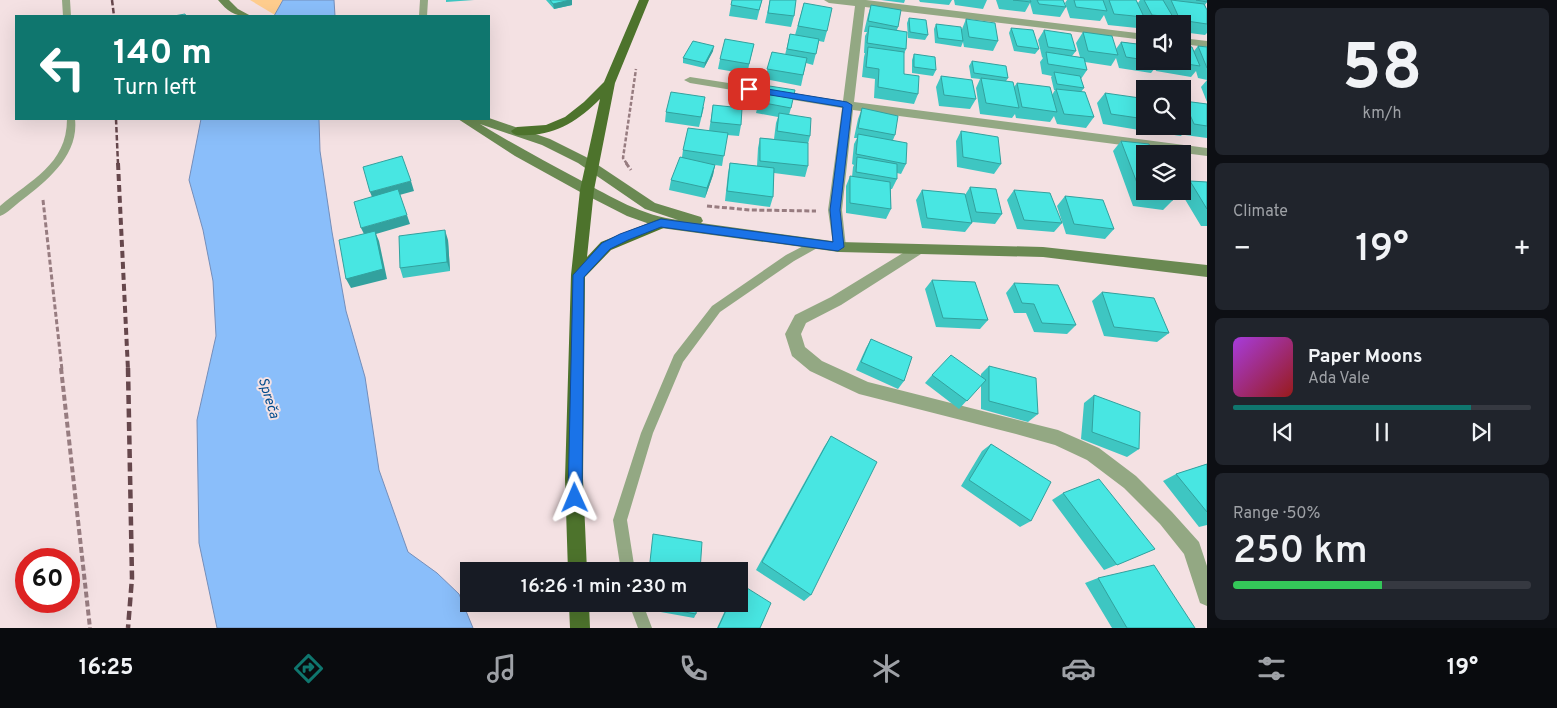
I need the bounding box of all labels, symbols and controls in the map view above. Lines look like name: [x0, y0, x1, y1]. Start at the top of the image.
map controls: [1136, 15, 1191, 200]
button: sound: [1136, 15, 1191, 70]
text: 58: [1342, 30, 1422, 112]
text: 140 m: [113, 32, 212, 76]
icon: left: [30, 35, 95, 100]
pin: [728, 68, 770, 110]
text: Turn left: [113, 75, 196, 102]
icon: arrive: [735, 75, 763, 103]
button: search: [1136, 80, 1191, 135]
text: km/h: [1363, 104, 1401, 124]
button: layers: [1136, 145, 1191, 200]
text: Climate: [1233, 202, 1288, 222]
text: 19°: [1355, 226, 1409, 275]
text: −: [1233, 232, 1251, 268]
text: +: [1513, 232, 1531, 268]
text: Paper Moons: [1308, 345, 1422, 369]
text: Ada Vale: [1308, 369, 1370, 389]
water label: Spreča: [254, 375, 282, 421]
icon: previous: [1269, 418, 1297, 446]
icon: pause: [1368, 418, 1396, 446]
icon: next: [1467, 418, 1495, 446]
position arrow: [548, 471, 600, 523]
text: Range · 50%: [1233, 504, 1321, 524]
text: 250 km: [1233, 528, 1368, 577]
speed limit sign: 60: [15, 548, 80, 613]
text: 16:26 · 1 min · 230 m: [521, 575, 687, 599]
icon: directions: [291, 651, 326, 686]
icon: music: [484, 651, 519, 686]
icon: phone: [676, 651, 711, 686]
icon: climate: [869, 651, 904, 686]
icon: car: [1061, 651, 1096, 686]
icon: filters: [1254, 651, 1289, 686]
text: 16:25: [79, 655, 133, 682]
text: 19°: [1447, 655, 1478, 682]

